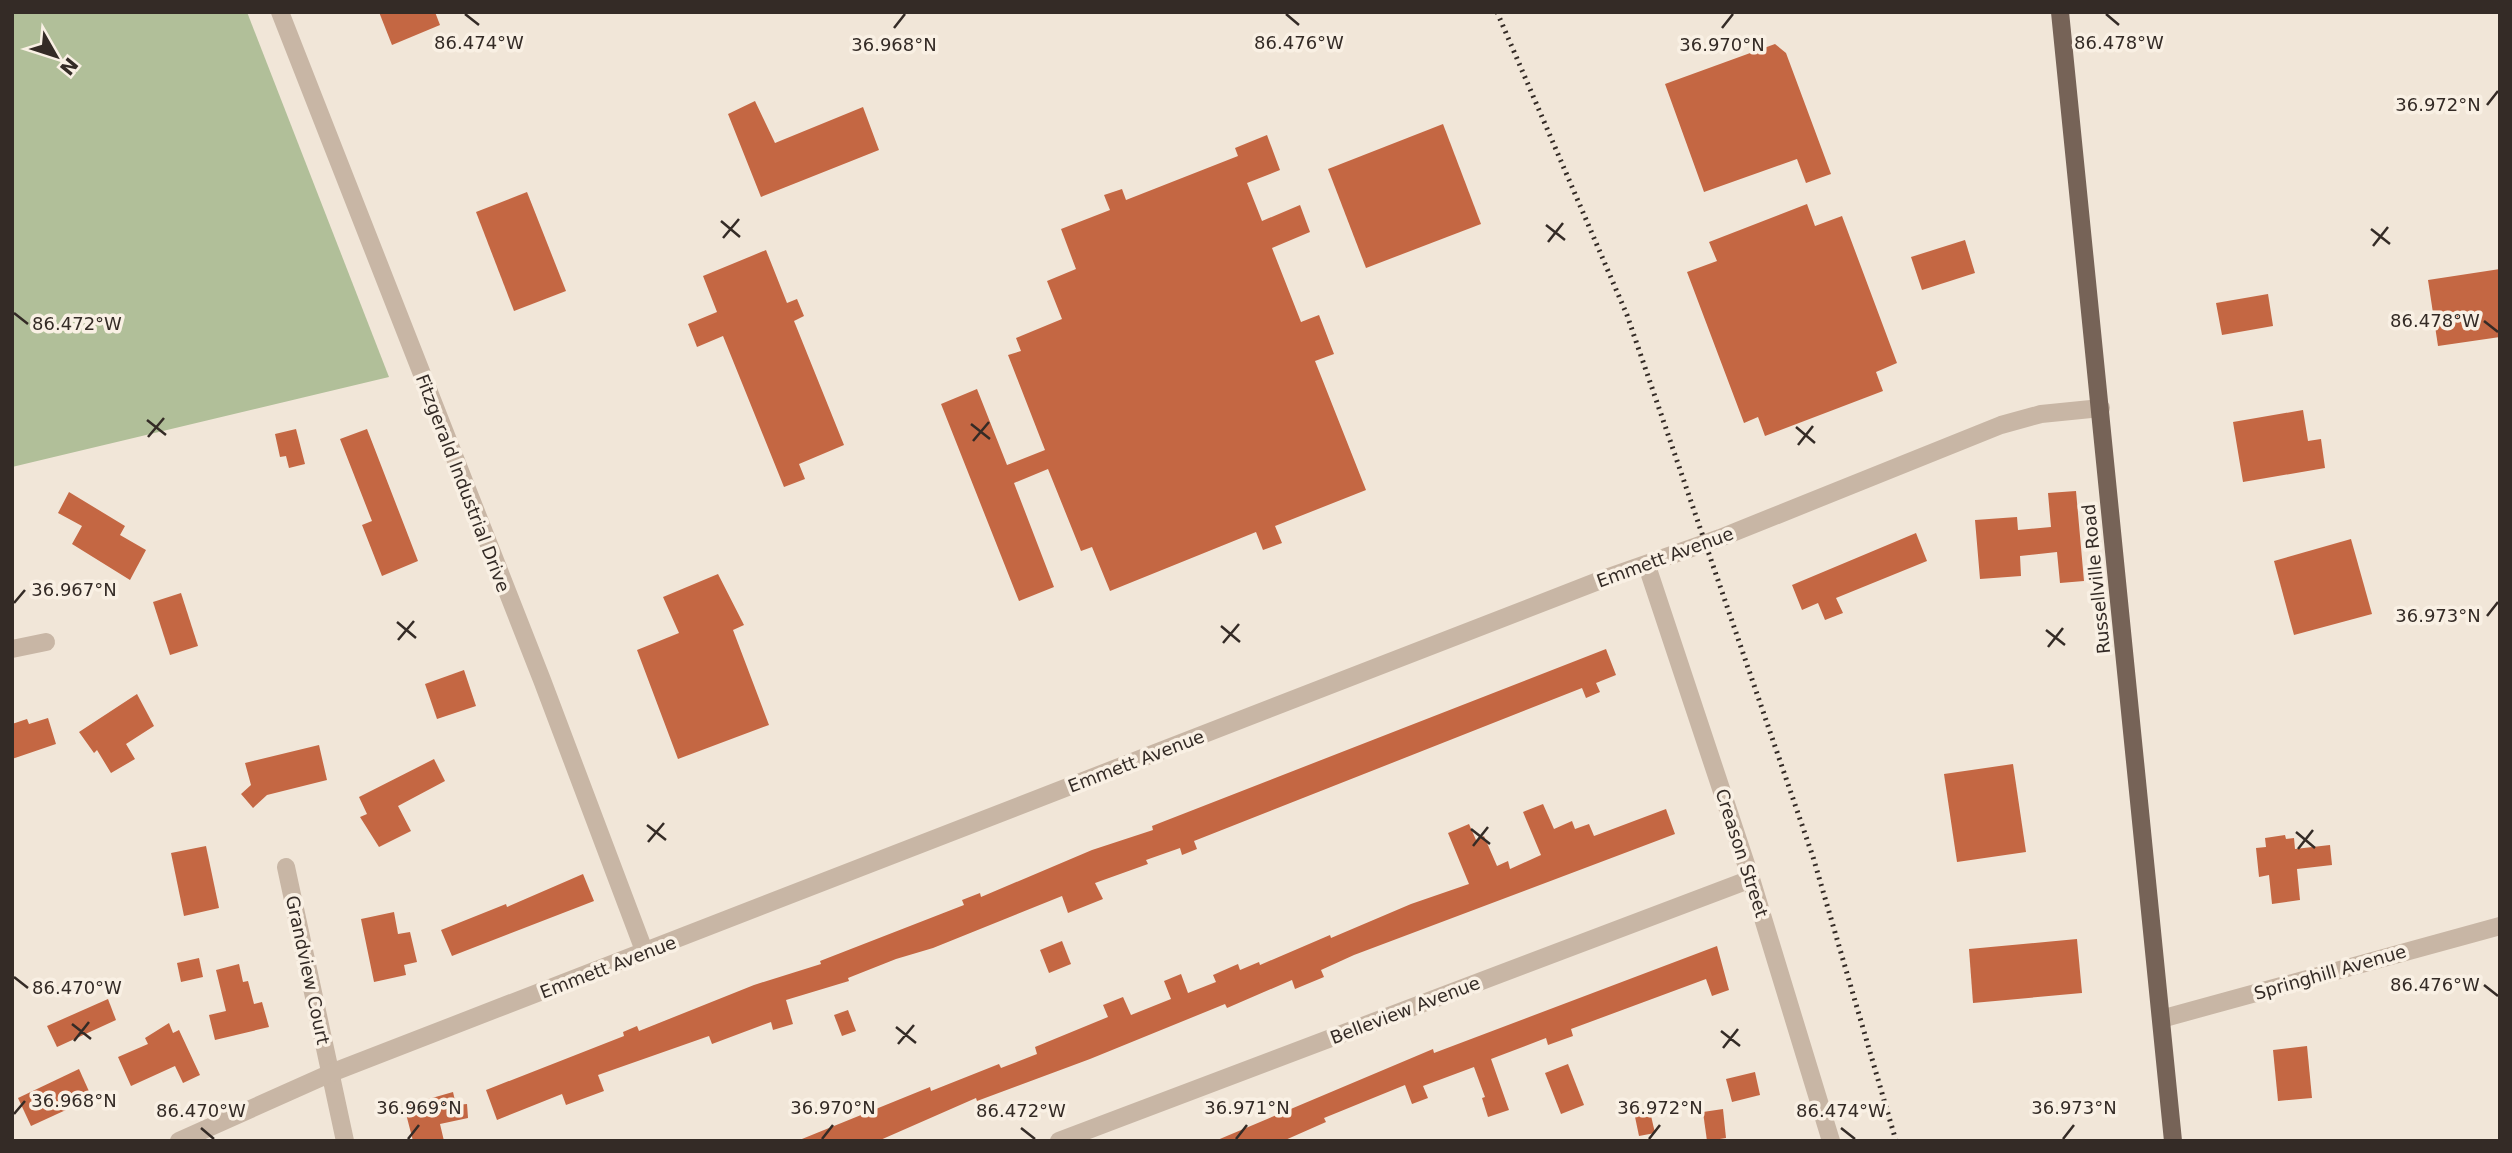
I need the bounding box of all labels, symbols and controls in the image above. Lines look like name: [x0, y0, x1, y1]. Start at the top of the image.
north arrow: [21, 21, 91, 91]
text: 86.474°W: [434, 32, 524, 53]
text: 86.476°W: [1254, 32, 1344, 53]
text: 86.478°W: [2074, 32, 2164, 53]
text: 36.968°N: [851, 34, 937, 55]
text: 36.970°N: [1679, 34, 1765, 55]
text: N: [56, 54, 83, 80]
text: 36.972°N: [2395, 94, 2481, 115]
text: 86.478°W: [2390, 310, 2480, 331]
text: 86.472°W: [32, 313, 122, 334]
street label: Fitzgerald Industrial Drive: [412, 371, 514, 595]
street label: Russellville Road: [2078, 503, 2114, 655]
street label: Emmett Avenue: [1594, 522, 1736, 592]
text: 36.967°N: [31, 579, 117, 600]
text: 36.973°N: [2395, 605, 2481, 626]
street label: Emmett Avenue: [1065, 725, 1207, 797]
street label: Creason Street: [1711, 786, 1773, 920]
street label: Grandview Court: [282, 894, 334, 1046]
street label: Emmett Avenue: [537, 931, 679, 1003]
street label: Springhill Avenue: [2252, 940, 2408, 1004]
street label: Belleview Avenue: [1327, 972, 1483, 1048]
text: 86.476°W: [2390, 974, 2480, 995]
text: 86.470°W: [32, 977, 122, 998]
text: 36.968°N: [31, 1090, 117, 1111]
text: 36.969°N: [376, 1097, 462, 1118]
text: 36.970°N: [790, 1097, 876, 1118]
text: 36.971°N: [1204, 1097, 1290, 1118]
text: 36.972°N: [1617, 1097, 1703, 1118]
text: 36.973°N: [2031, 1097, 2117, 1118]
text: 86.470°W: [156, 1100, 246, 1121]
text: 86.472°W: [976, 1100, 1066, 1121]
text: 86.474°W: [1796, 1100, 1886, 1121]

